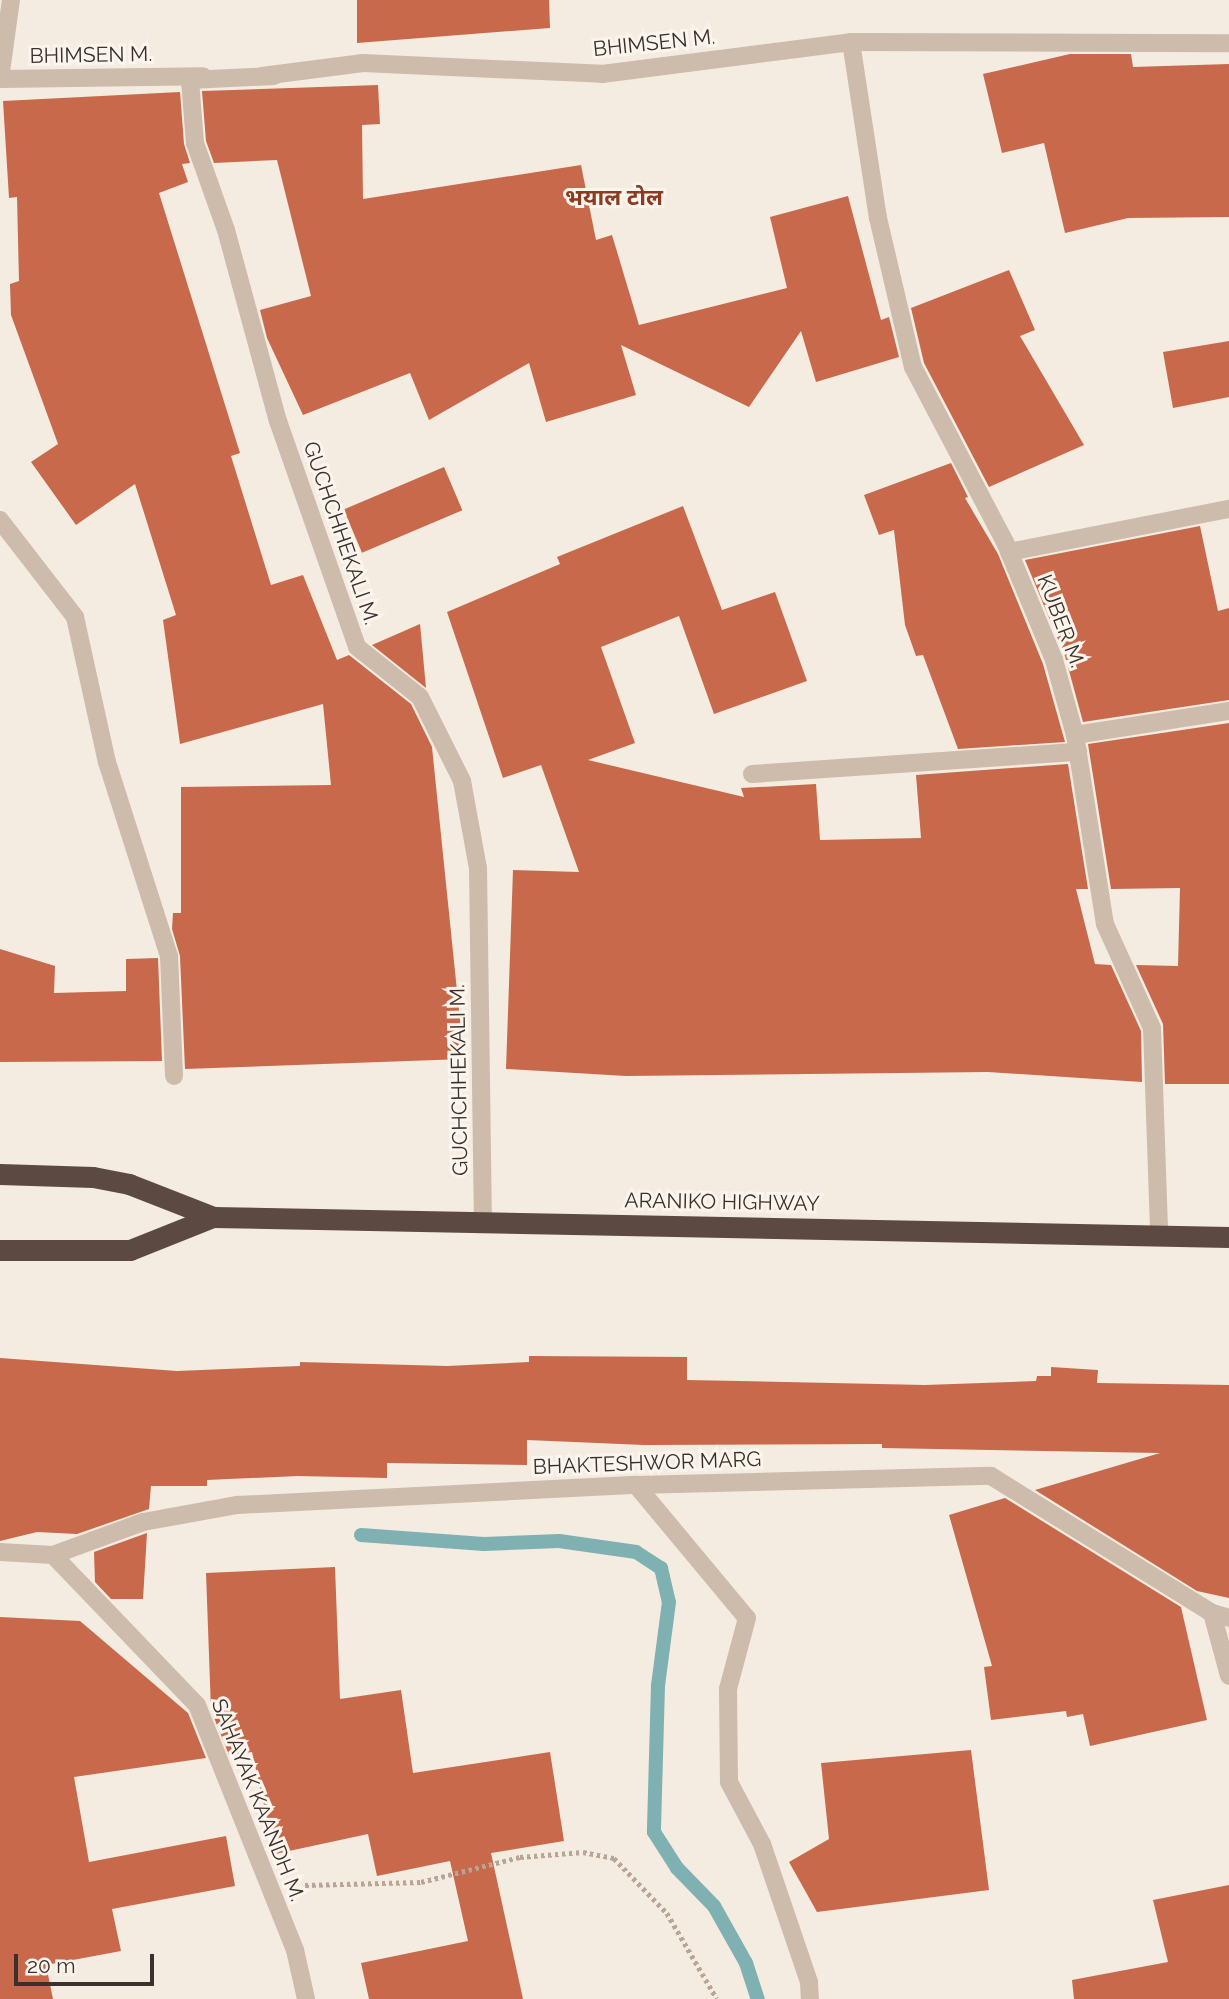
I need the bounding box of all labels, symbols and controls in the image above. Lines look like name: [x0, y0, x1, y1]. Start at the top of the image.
street label: BHIMSEN M.: [592, 24, 716, 62]
street label: BHIMSEN M.: [29, 41, 153, 69]
district label: भयाल टोल: [565, 183, 663, 211]
street label: GUCHCHHEKALI M.: [298, 438, 384, 628]
street label: KUBER M.: [1032, 571, 1090, 671]
street label: GUCHCHHEKALI M.: [445, 984, 473, 1176]
street label: ARANIKO HIGHWAY: [624, 1188, 820, 1216]
street label: BHAKTESHWOR MARG: [532, 1446, 762, 1480]
street label: SAHAYAK KAANDH M.: [206, 1695, 310, 1905]
scale bar: [18, 1940, 158, 1984]
text: 20 m: [27, 1953, 75, 1978]

